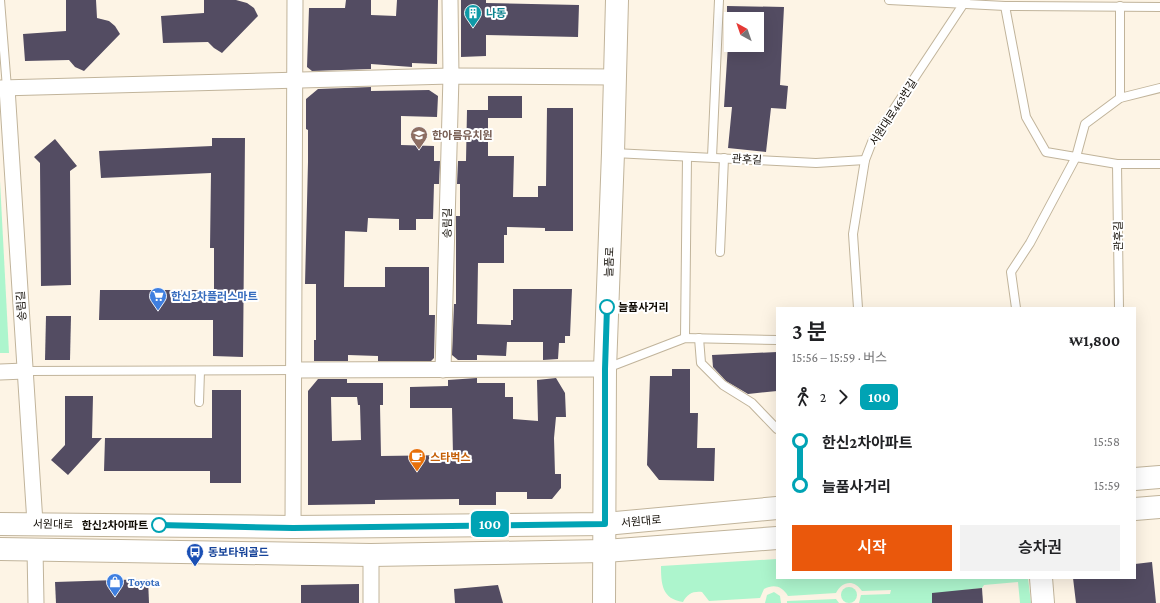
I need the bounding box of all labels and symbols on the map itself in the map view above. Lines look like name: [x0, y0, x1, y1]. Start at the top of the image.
building icon: 나동: [463, 3, 483, 28]
place label: 나동: [486, 7, 506, 19]
north arrow: [724, 12, 764, 52]
street label: 서원대로463번길: [867, 77, 919, 147]
school or university icon: 한아름유치원: [409, 125, 429, 150]
place label: 한아름유치원: [432, 129, 493, 141]
street label: 관후길: [732, 152, 762, 166]
street label: 송림길: [441, 208, 453, 238]
street label: 관후길: [1112, 221, 1124, 251]
street label: 늘품로: [602, 247, 616, 277]
supermarket icon: 한신2차플러스마트: [148, 286, 168, 311]
street label: 송림길: [14, 290, 28, 322]
place label: 한신2차플러스마트: [171, 290, 258, 302]
marker: 늘품사거리: [599, 299, 615, 315]
place label: 늘품사거리: [618, 301, 669, 313]
cafe icon: 스타벅스: [407, 447, 427, 472]
place label: 스타벅스: [430, 451, 470, 463]
line badge: 100: [467, 511, 513, 537]
street label: 서원대로: [620, 513, 662, 529]
marker: 한신2차아파트: [151, 517, 167, 533]
street label: 서원대로: [33, 518, 73, 530]
place label: 한신2차아파트: [82, 519, 148, 531]
bus stop icon: 동보타워골드: [185, 542, 205, 567]
place label: 동보타워골드: [208, 546, 269, 558]
shop icon: Toyota: [105, 572, 125, 597]
place label: Toyota: [128, 576, 161, 588]

